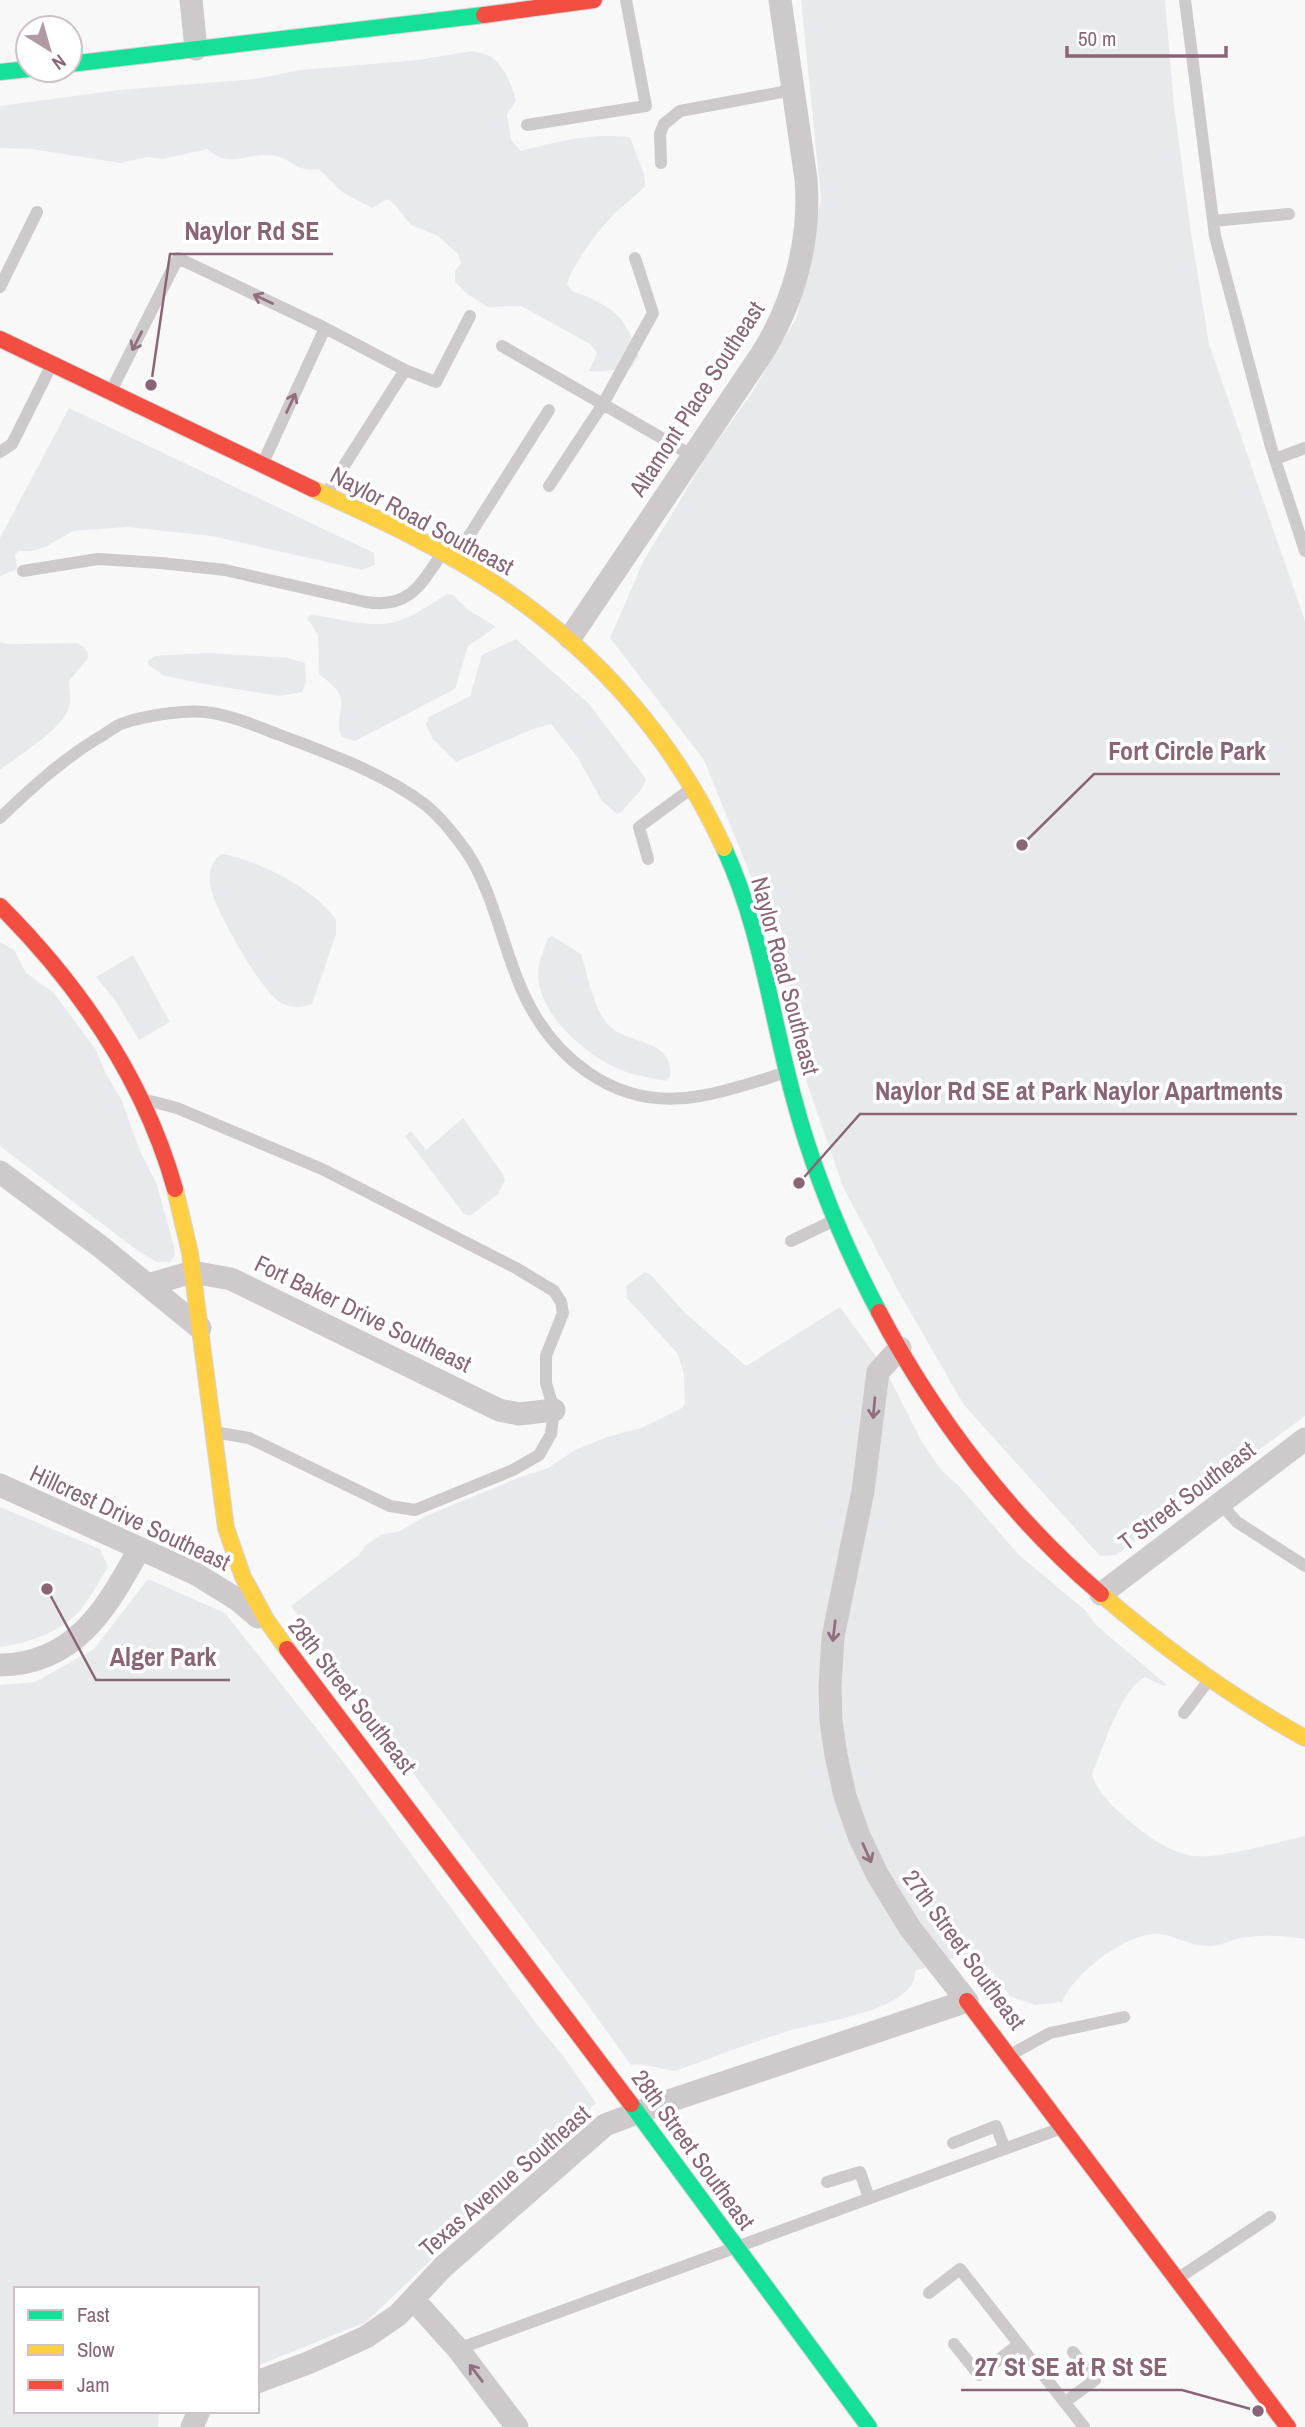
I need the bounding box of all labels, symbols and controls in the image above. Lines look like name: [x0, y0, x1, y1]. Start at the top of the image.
north arrow: [14, 14, 84, 84]
scale bar: [1067, 14, 1226, 58]
text: 50 m: [1078, 24, 1116, 53]
text: N: [47, 49, 72, 76]
callout: Naylor Rd SE: [170, 207, 333, 254]
text: Naylor Rd SE: [184, 213, 320, 248]
one-way arrow: [253, 292, 274, 306]
street label: Altamont Place Southeast: [621, 294, 772, 503]
one-way arrow: [129, 330, 143, 351]
one-way arrow: [284, 393, 298, 414]
street label: Naylor Road Southeast: [325, 458, 520, 582]
callout: Fort Circle Park: [1094, 727, 1280, 774]
text: Fort Circle Park: [1108, 733, 1266, 768]
street label: Naylor Road Southeast: [744, 873, 828, 1079]
callout: Naylor Rd SE at Park Naylor Apartments: [860, 1067, 1297, 1114]
text: Naylor Rd SE at Park Naylor Apartments: [875, 1073, 1283, 1108]
street label: Fort Baker Drive Southeast: [250, 1247, 478, 1380]
one-way arrow: [867, 1396, 880, 1418]
street label: T Street Southeast: [1111, 1433, 1262, 1557]
street label: Hillcrest Drive Southeast: [25, 1457, 236, 1578]
street label: 28th Street Southeast: [282, 1611, 424, 1781]
one-way arrow: [827, 1619, 840, 1642]
callout: Alger Park: [96, 1633, 230, 1680]
text: Alger Park: [110, 1639, 216, 1674]
one-way arrow: [861, 1842, 874, 1863]
street label: 27th Street Southeast: [896, 1863, 1034, 2036]
street label: 28th Street Southeast: [625, 2063, 763, 2236]
street label: Texas Avenue Southeast: [412, 2097, 597, 2263]
legend: [14, 2287, 259, 2413]
text: Fast: [77, 2300, 110, 2329]
text: Slow: [77, 2335, 115, 2364]
callout: 27 St SE at R St SE: [961, 2343, 1182, 2390]
text: 27 St SE at R St SE: [974, 2349, 1168, 2384]
one-way arrow: [469, 2364, 484, 2382]
text: Jam: [77, 2370, 110, 2399]

